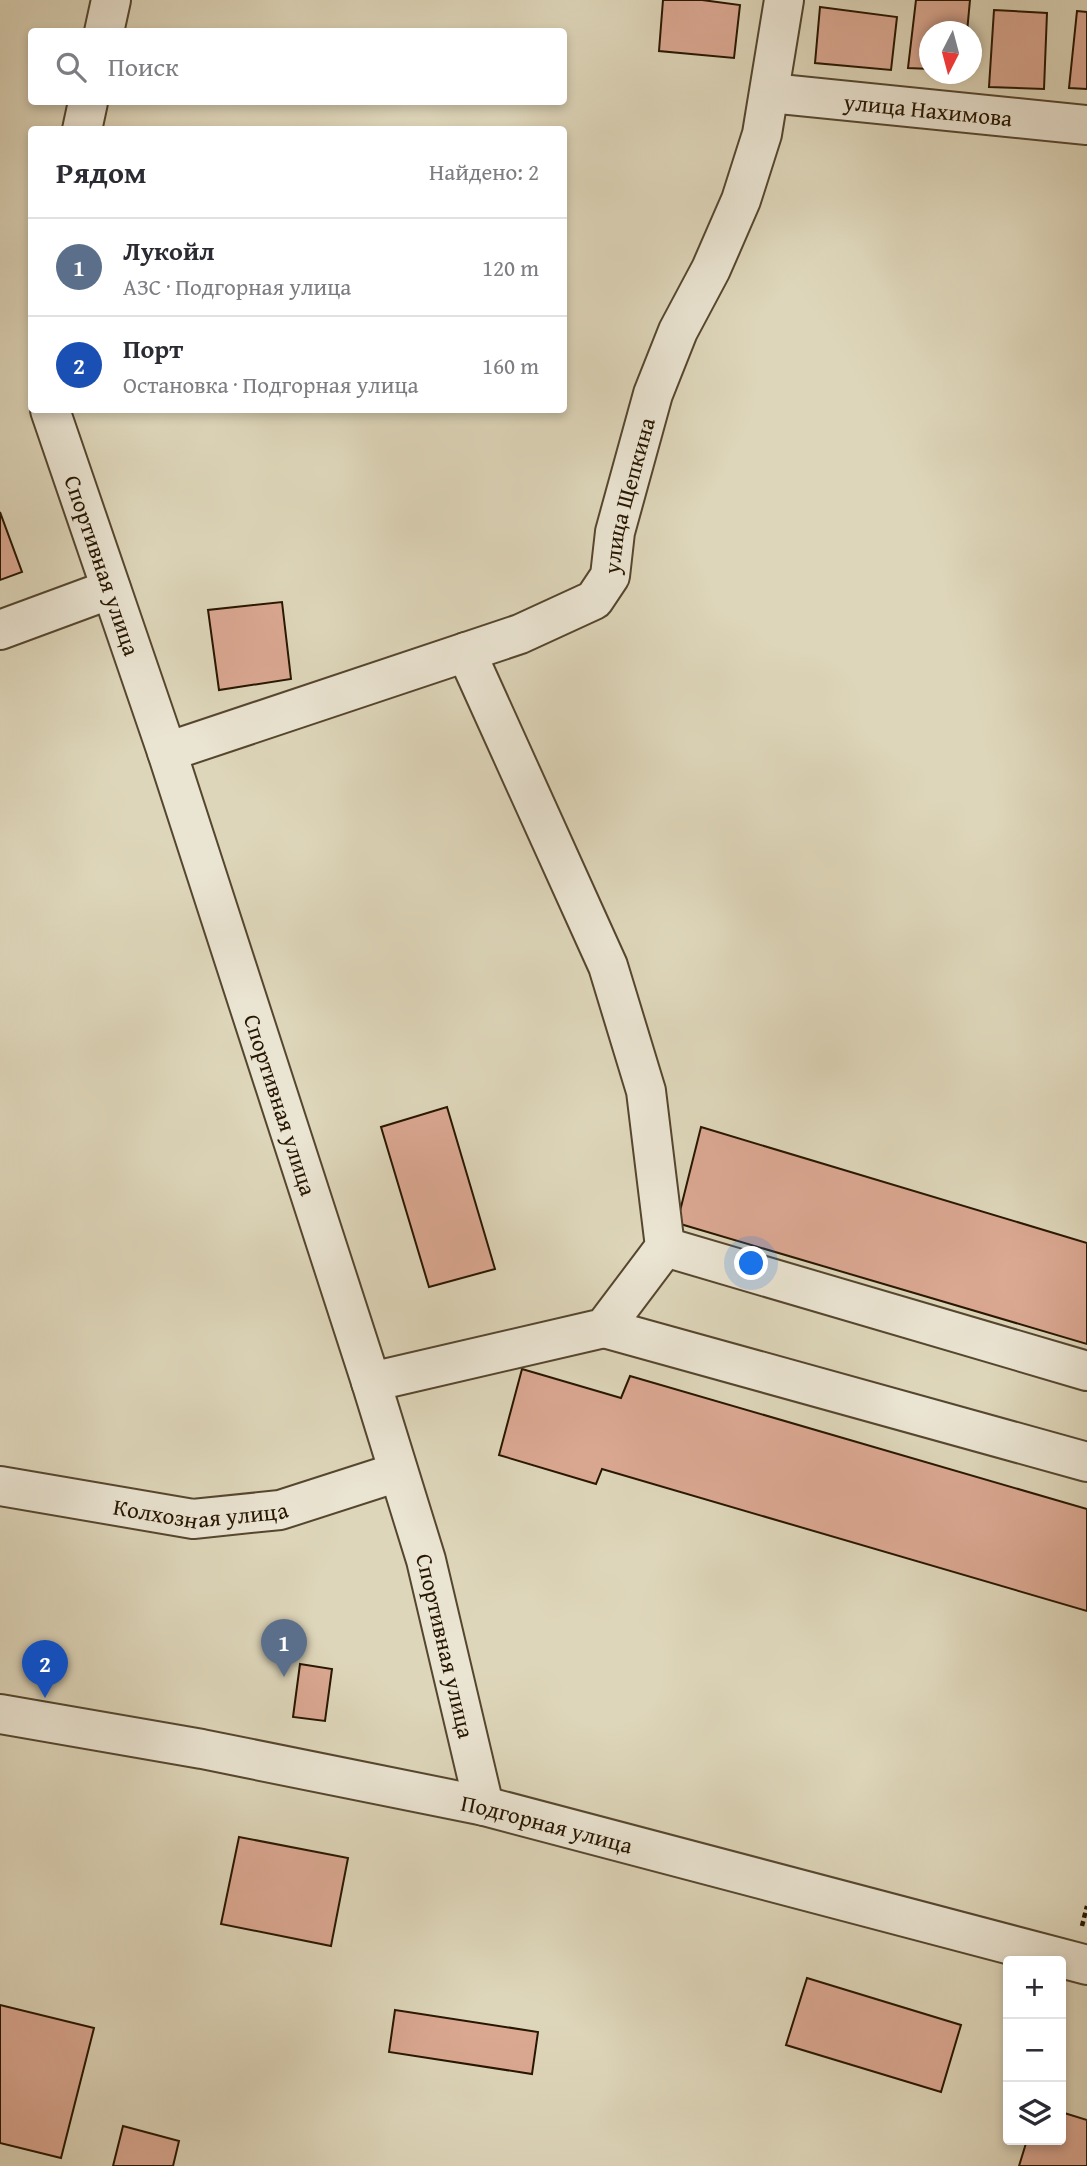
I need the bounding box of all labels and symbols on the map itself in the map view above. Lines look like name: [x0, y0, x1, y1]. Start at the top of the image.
north arrow: [919, 21, 982, 84]
street label: улица Нахимова: [841, 84, 1014, 134]
street label: улица Щепкина: [594, 413, 662, 577]
street label: Спортивная улица: [57, 470, 149, 660]
street label: Спортивная улица: [236, 1010, 326, 1199]
your location: [734, 1246, 768, 1280]
street label: Колхозная улица: [111, 1489, 292, 1536]
street label: Спортивная улица: [408, 1549, 484, 1741]
pin: 1: [261, 1619, 307, 1677]
pin: 2: [22, 1640, 68, 1698]
street label: Подгорная улица: [458, 1785, 637, 1861]

